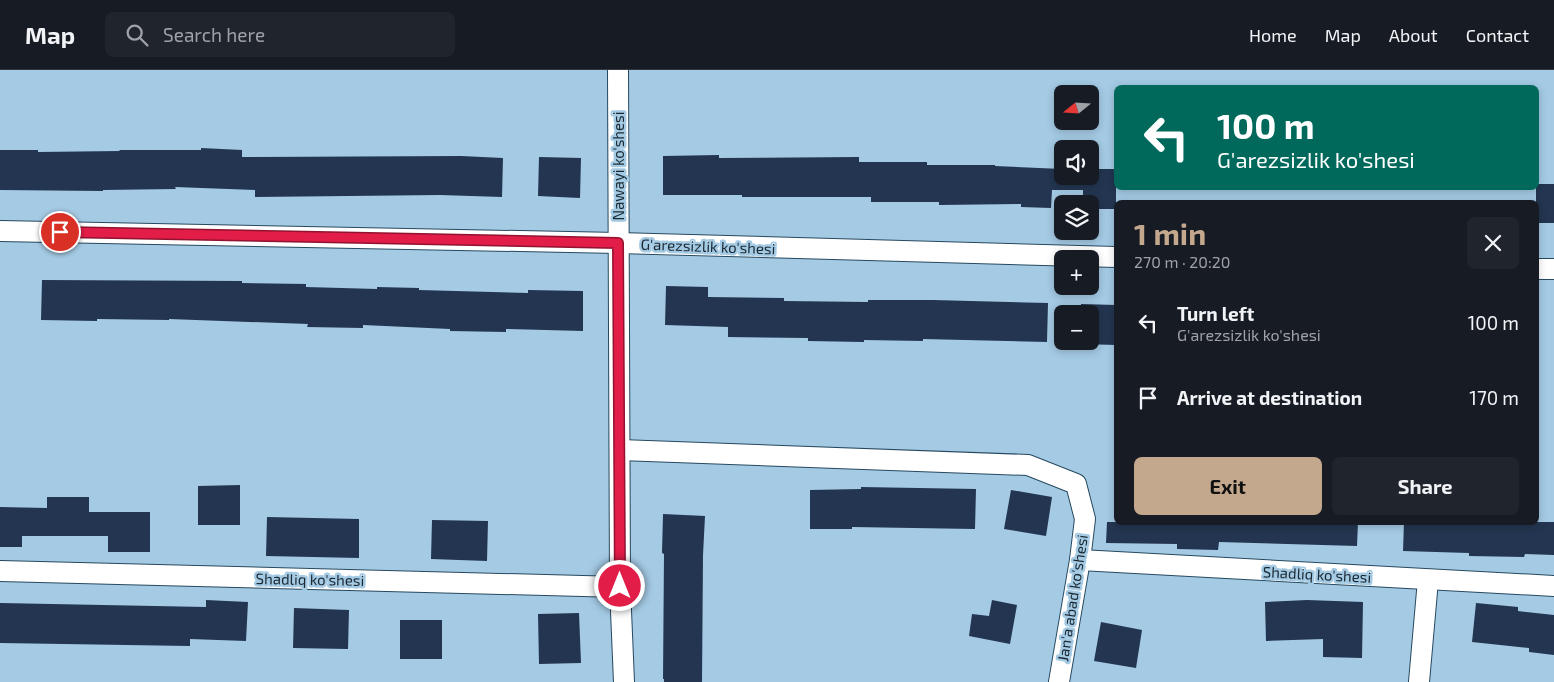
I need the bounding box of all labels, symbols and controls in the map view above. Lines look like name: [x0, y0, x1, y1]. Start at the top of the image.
search box: [105, 12, 455, 57]
text: Map: [25, 20, 75, 49]
icon: search: [123, 21, 151, 49]
text: Search here: [163, 23, 265, 46]
text: Home: [1249, 24, 1297, 46]
text: Map: [1325, 24, 1361, 46]
text: About: [1389, 24, 1438, 46]
text: Contact: [1466, 24, 1529, 46]
north arrow: [1054, 85, 1099, 130]
map controls: [1054, 85, 1099, 350]
text: 100 m: [1217, 104, 1315, 146]
icon: left: [1134, 105, 1199, 170]
street label: Nawayi ko'shesi: [609, 112, 627, 220]
button: sound: [1054, 140, 1099, 185]
text: G'arezsizlik ko'shesi: [1217, 146, 1415, 172]
button: layers: [1054, 195, 1099, 240]
pin: [39, 211, 81, 253]
text: 1 min: [1134, 215, 1206, 251]
button: close: [1467, 217, 1519, 269]
icon: arrive: [46, 218, 74, 246]
street label: G'arezsizlik ko'shesi: [640, 235, 776, 257]
button: +: [1054, 250, 1099, 295]
text: 270 m · 20:20: [1134, 252, 1230, 271]
text: Turn left: [1177, 302, 1254, 325]
button: −: [1054, 305, 1099, 350]
icon: left: [1134, 309, 1162, 337]
text: 100 m: [1468, 311, 1519, 334]
text: G'arezsizlik ko'shesi: [1177, 325, 1321, 344]
icon: arrive: [1134, 384, 1162, 412]
text: Arrive at destination: [1177, 386, 1362, 409]
text: 170 m: [1469, 386, 1519, 409]
button: Exit: [1134, 457, 1322, 515]
button: Share: [1332, 457, 1519, 515]
street label: Jan'a abad ko'shesi: [1053, 533, 1091, 663]
position arrow: [593, 559, 645, 611]
street label: Shadliq ko'shesi: [1262, 562, 1372, 586]
street label: Shadliq ko'shesi: [256, 569, 364, 589]

